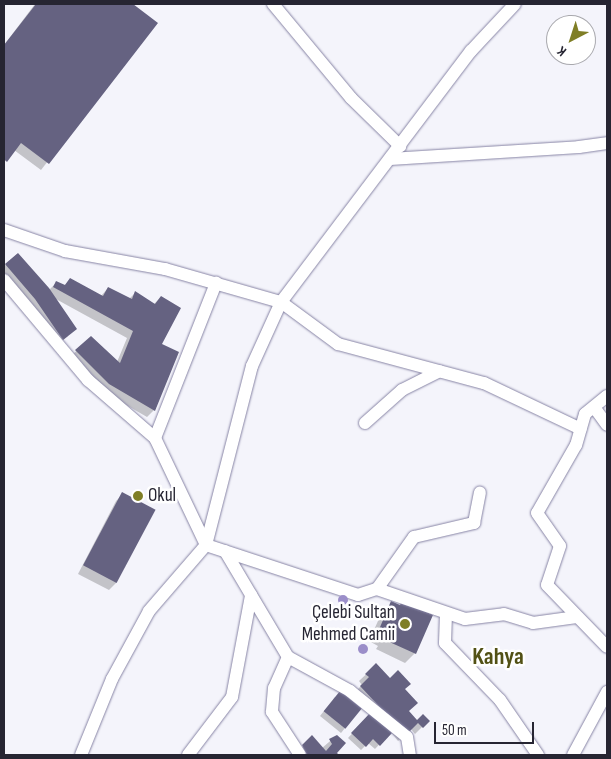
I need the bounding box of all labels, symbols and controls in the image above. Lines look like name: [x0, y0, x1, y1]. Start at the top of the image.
north arrow: [546, 15, 596, 65]
text: K: [554, 42, 570, 60]
place label: Okul: [148, 485, 176, 507]
marker: Okul: [132, 490, 144, 502]
place label: Çelebi Sultan Mehmed Camii: [302, 602, 395, 646]
marker: Çelebi Sultan Mehmed Camii: [399, 618, 411, 630]
district label: Kahya: [472, 643, 524, 671]
scale bar: [436, 712, 536, 744]
text: 50 m: [442, 721, 467, 740]

